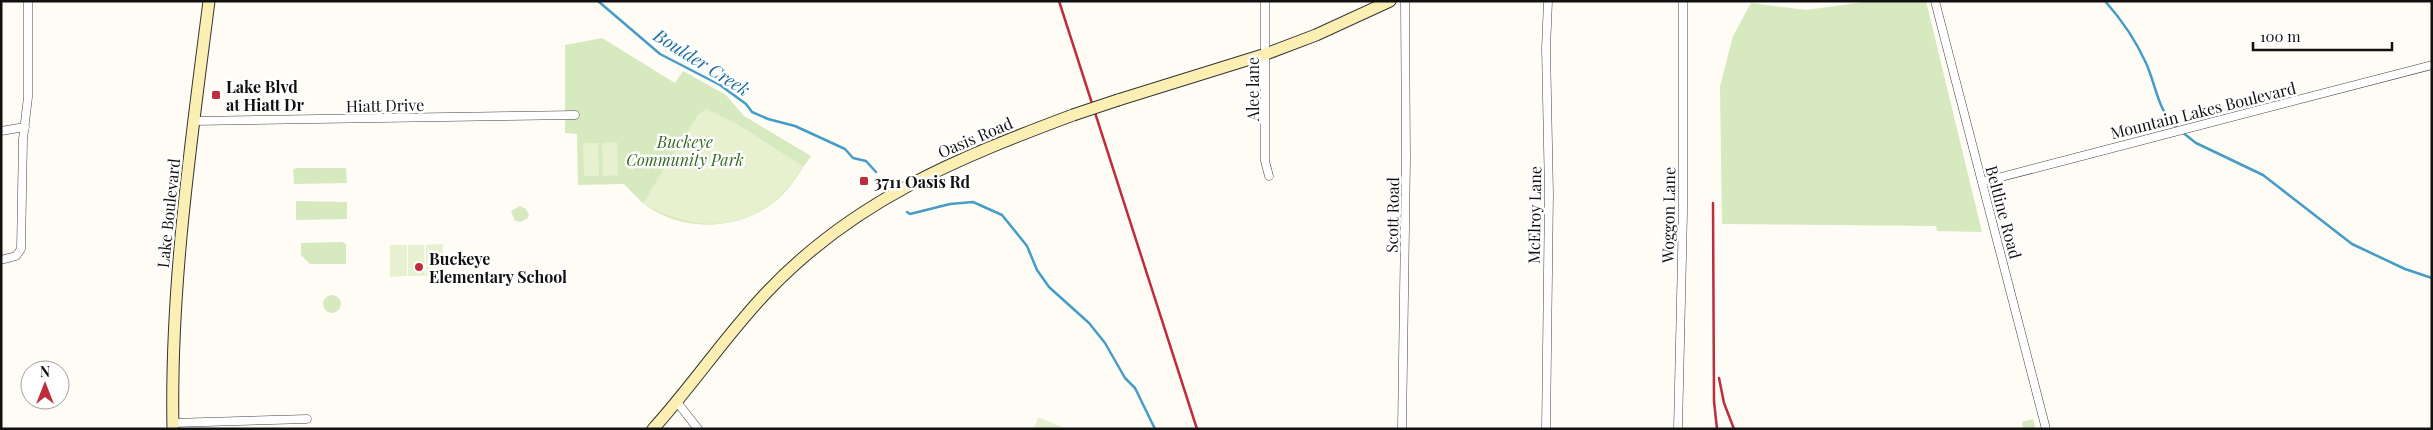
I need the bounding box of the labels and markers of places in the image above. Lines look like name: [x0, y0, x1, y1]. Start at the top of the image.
place label: Lake Blvd at Hiatt Dr: [226, 76, 305, 115]
marker: Lake Blvd at Hiatt Dr: [210, 89, 222, 101]
place label: 3711 Oasis Rd: [874, 171, 971, 192]
marker: 3711 Oasis Rd: [858, 175, 870, 187]
place label: Buckeye Elementary School: [429, 248, 567, 287]
marker: Buckeye Elementary School: [413, 261, 425, 273]

